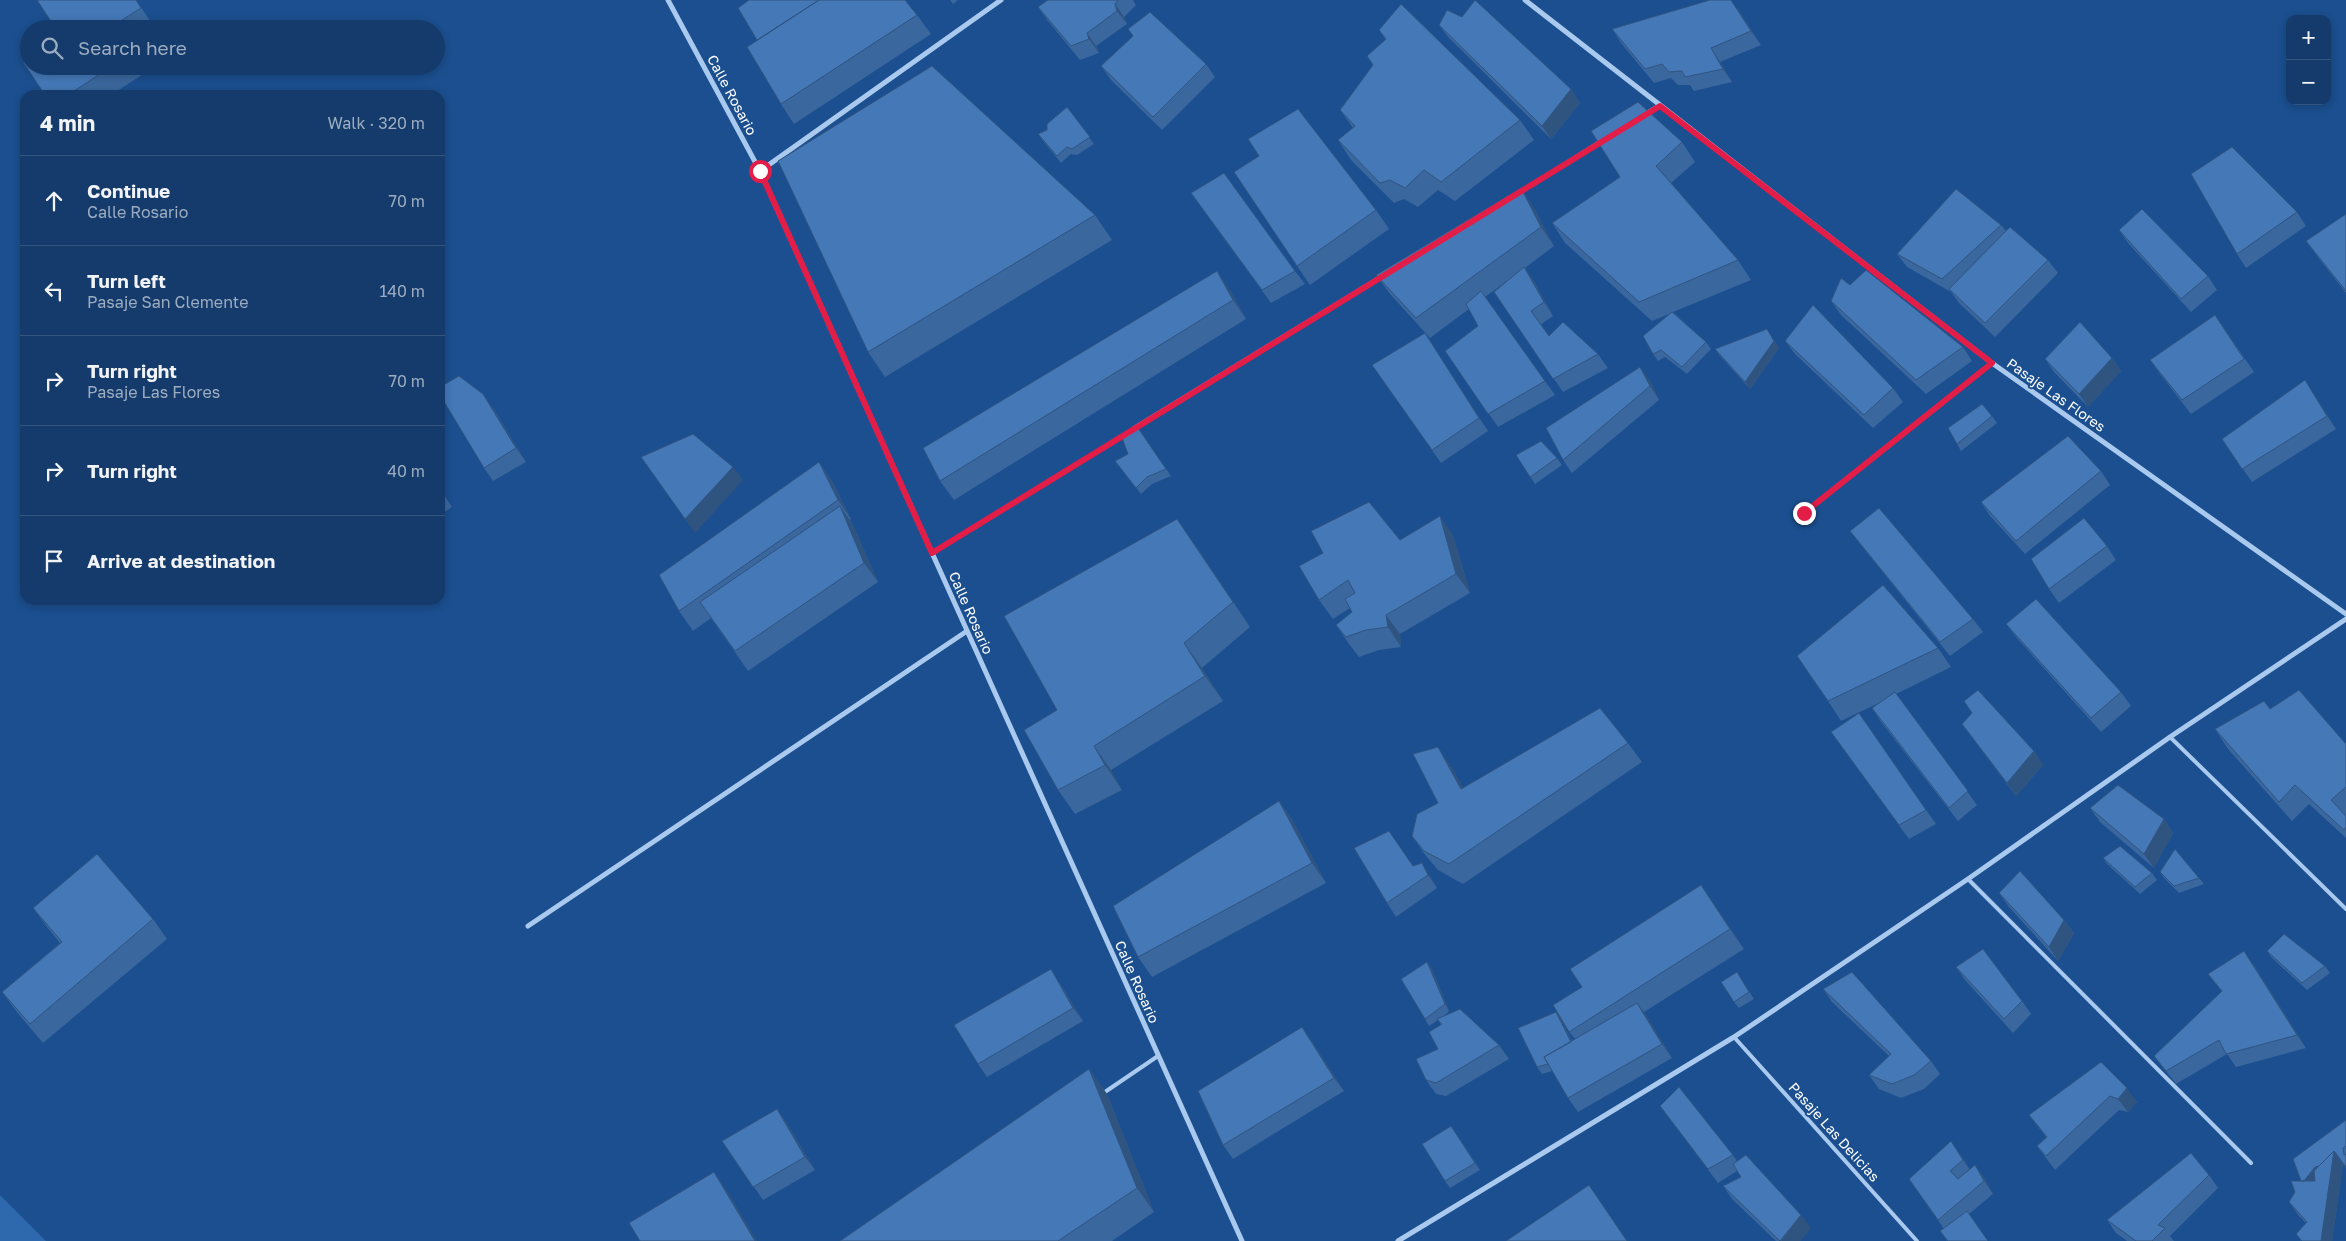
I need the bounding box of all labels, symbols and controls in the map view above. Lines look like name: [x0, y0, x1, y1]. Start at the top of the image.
map controls: [2286, 15, 2331, 105]
button: +: [2286, 15, 2331, 60]
search box: [20, 20, 445, 75]
icon: search: [38, 34, 66, 62]
text: Search here: [78, 36, 187, 59]
street label: Calle Rosario: [704, 52, 761, 138]
button: −: [2286, 60, 2331, 105]
text: 4 min: [40, 110, 95, 136]
text: Walk · 320 m: [328, 113, 425, 133]
route start: [749, 160, 772, 183]
text: Continue: [87, 179, 170, 202]
icon: ahead: [40, 187, 68, 215]
text: 70 m: [388, 191, 425, 211]
text: Calle Rosario: [87, 202, 188, 222]
text: Turn left: [87, 269, 166, 292]
icon: left: [40, 277, 68, 305]
text: 140 m: [379, 281, 425, 301]
text: Pasaje San Clemente: [87, 292, 249, 312]
street label: Pasaje Las Flores: [2004, 354, 2109, 435]
text: Turn right: [87, 359, 177, 382]
icon: right: [40, 367, 68, 395]
text: 70 m: [388, 371, 425, 391]
text: Pasaje Las Flores: [87, 382, 220, 402]
icon: right: [40, 457, 68, 485]
text: Turn right: [87, 459, 177, 482]
text: 40 m: [387, 461, 425, 481]
route end: [1793, 502, 1816, 525]
icon: arrive: [40, 547, 68, 575]
text: Arrive at destination: [87, 549, 275, 572]
street label: Calle Rosario: [946, 569, 997, 657]
street label: Calle Rosario: [1112, 938, 1163, 1026]
street label: Pasaje Las Delicias: [1785, 1079, 1883, 1185]

